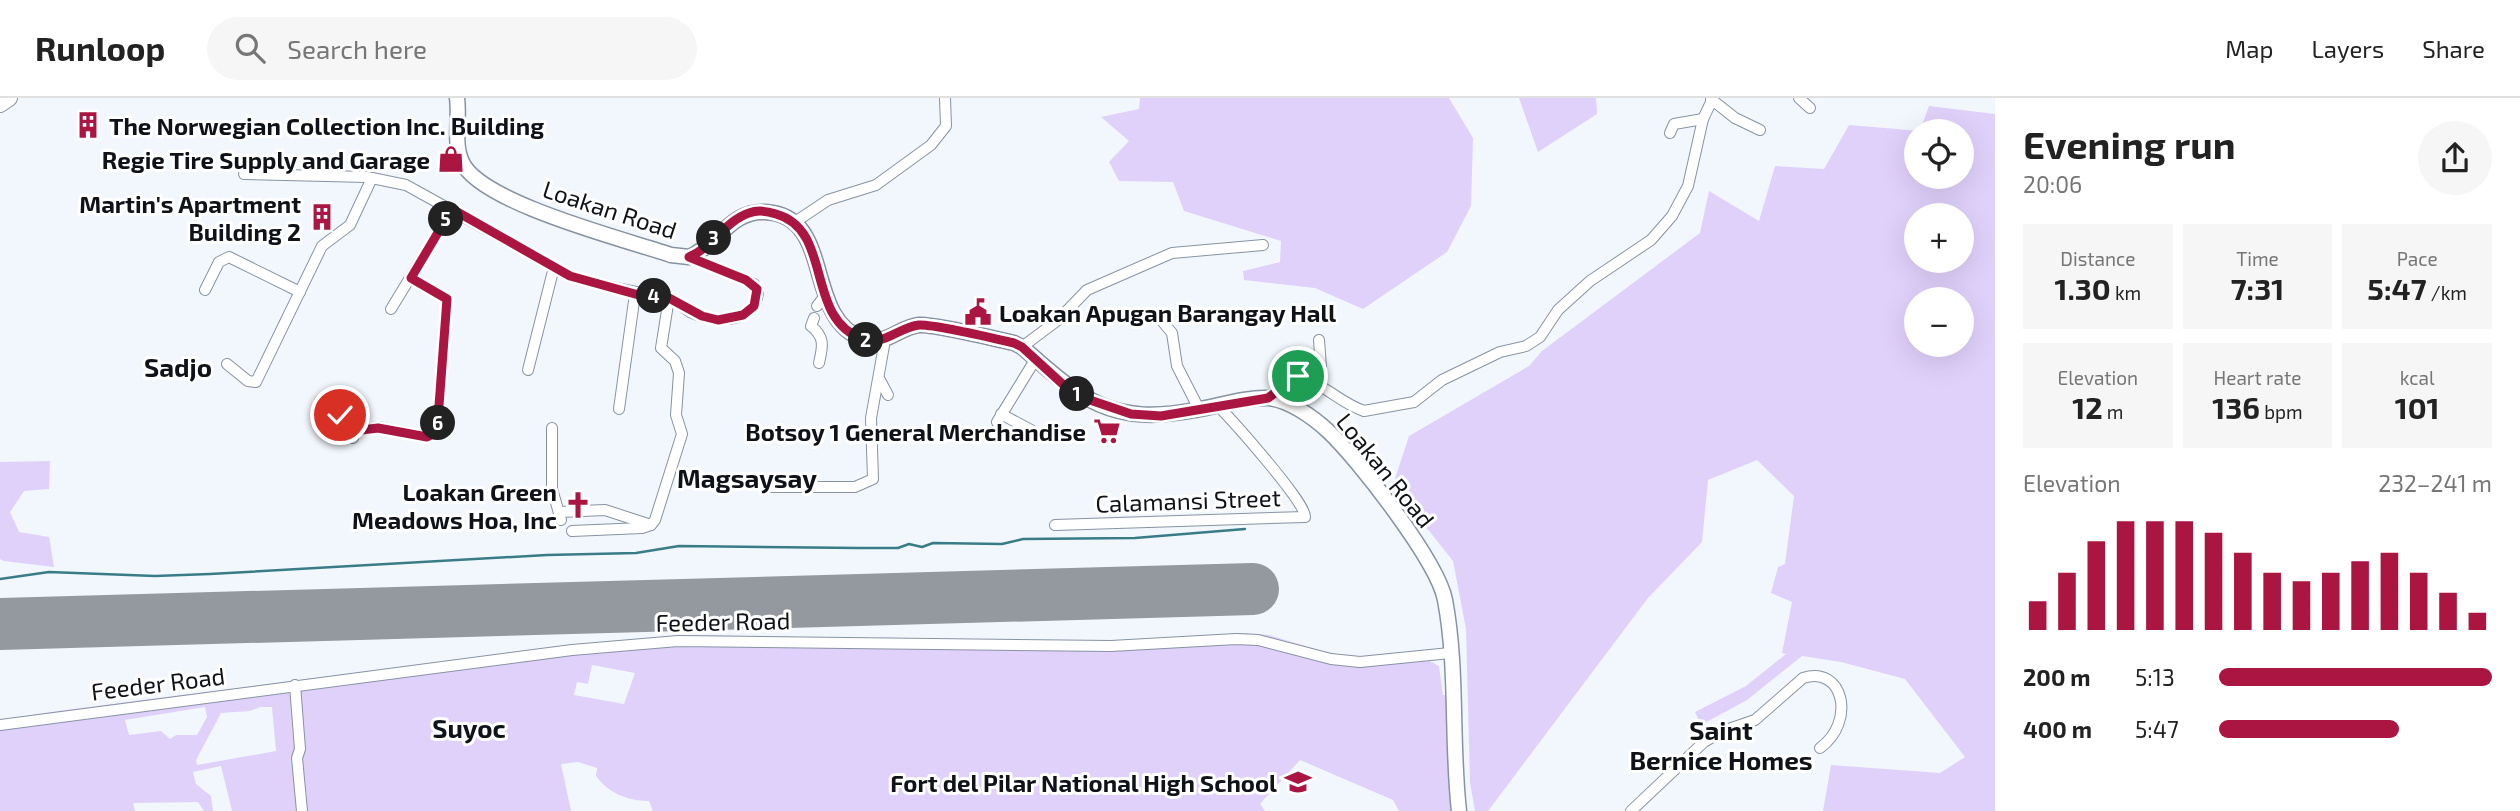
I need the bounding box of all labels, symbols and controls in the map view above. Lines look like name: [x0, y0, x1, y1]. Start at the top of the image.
search box: [207, 17, 697, 80]
text: Runloop: [35, 28, 165, 68]
icon: search: [231, 29, 269, 67]
text: Search here: [287, 33, 427, 64]
text: Map: [2225, 34, 2273, 63]
text: Layers: [2311, 34, 2384, 63]
text: Share: [2422, 34, 2485, 63]
building icon: The Norwegian Collection Inc. Building: [73, 110, 103, 140]
place label: The Norwegian Collection Inc. Building: [109, 111, 544, 140]
map controls: [1904, 119, 1974, 357]
button: locate: [1904, 119, 1974, 189]
text: Evening run: [2023, 121, 2236, 167]
button: share: [2418, 121, 2492, 195]
shop icon: Regie Tire Supply and Garage: [436, 144, 466, 174]
place label: Regie Tire Supply and Garage: [102, 145, 430, 174]
text: 20:06: [2023, 170, 2082, 198]
street label: Loakan Road: [539, 174, 681, 244]
place label: Martin's Apartment Building 2: [79, 189, 301, 246]
building icon: Martin's Apartment Building 2: [307, 202, 337, 232]
pin: 5: [428, 202, 464, 236]
button: +: [1904, 203, 1974, 273]
text: 5: [440, 207, 451, 230]
pin: 3: [696, 220, 732, 256]
text: 3: [708, 226, 719, 249]
text: Distance: [2060, 247, 2135, 270]
text: Time: [2236, 247, 2279, 270]
text: Pace: [2397, 247, 2438, 270]
text: 1.30: [2054, 270, 2111, 306]
text: 7:31: [2231, 270, 2284, 306]
text: 5:47: [2367, 270, 2427, 306]
pin: 4: [636, 278, 672, 314]
text: km: [2111, 281, 2141, 304]
text: /km: [2427, 281, 2467, 304]
text: 4: [647, 284, 660, 307]
button: −: [1904, 287, 1974, 357]
public building icon: Loakan Apugan Barangay Hall: [963, 297, 993, 327]
place label: Loakan Apugan Barangay Hall: [999, 298, 1336, 327]
pin: 2: [848, 322, 884, 358]
text: 2: [860, 328, 871, 351]
pin: [1268, 346, 1328, 406]
district label: Sadjo: [144, 351, 212, 382]
icon: arrive: [1279, 357, 1317, 395]
text: Elevation: [2058, 366, 2138, 389]
text: Heart rate: [2214, 366, 2301, 389]
text: kcal: [2400, 366, 2435, 389]
pin: 1: [1060, 376, 1094, 412]
text: 1: [1072, 382, 1081, 405]
pin: [310, 385, 370, 445]
text: 12: [2072, 389, 2103, 425]
text: 136: [2212, 389, 2260, 425]
text: 101: [2395, 389, 2440, 425]
icon: check: [321, 396, 359, 434]
text: m: [2103, 400, 2123, 423]
text: bpm: [2260, 400, 2303, 423]
pin: 6: [420, 406, 456, 440]
street label: Loakan Road: [1331, 407, 1441, 533]
text: 6: [432, 411, 443, 434]
supermarket icon: Botsoy 1 General Merchandise: [1092, 416, 1122, 446]
place label: Botsoy 1 General Merchandise: [745, 417, 1086, 446]
district label: Magsaysay: [677, 462, 817, 494]
text: Elevation: [2023, 469, 2121, 497]
text: 232–241 m: [2378, 469, 2492, 497]
place label: Loakan Green Meadows Hoa, Inc: [352, 477, 557, 534]
street label: Calamansi Street: [1095, 482, 1281, 518]
church icon: Loakan Green Meadows Hoa, Inc: [563, 490, 593, 520]
street label: Feeder Road: [655, 605, 791, 637]
street label: Feeder Road: [89, 660, 227, 706]
text: 200 m: [2023, 663, 2091, 691]
text: 5:13: [2135, 663, 2175, 691]
district label: Suyoc: [432, 712, 506, 744]
district label: Saint Bernice Homes: [1629, 714, 1813, 775]
text: 400 m: [2023, 715, 2092, 743]
text: 5:47: [2135, 715, 2179, 743]
school or university icon: Fort del Pilar National High School: [1283, 767, 1313, 797]
place label: Fort del Pilar National High School: [890, 768, 1277, 797]

